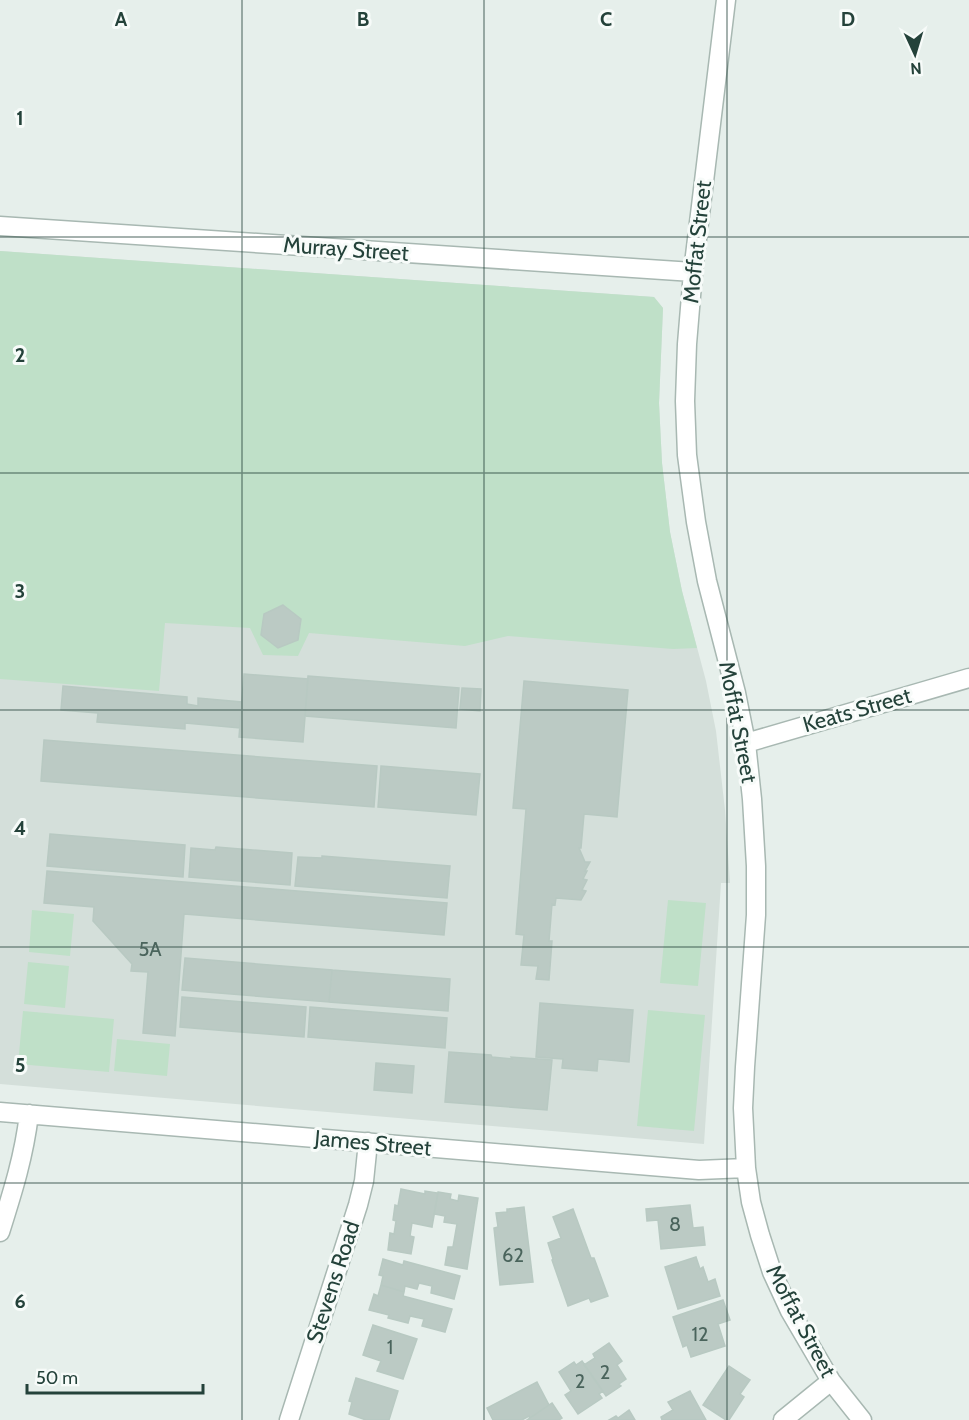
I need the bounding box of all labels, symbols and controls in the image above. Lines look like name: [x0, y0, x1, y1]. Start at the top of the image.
text: A: [115, 7, 128, 31]
text: B: [357, 7, 369, 31]
text: C: [600, 7, 612, 31]
text: D: [841, 7, 855, 31]
north arrow: [885, 24, 945, 84]
text: N: [910, 59, 922, 78]
text: 1: [16, 106, 24, 130]
street label: Moffat Street: [677, 179, 717, 305]
street label: Murray Street: [282, 231, 410, 267]
text: 2: [15, 343, 25, 367]
text: 3: [15, 579, 25, 603]
street label: Moffat Street: [713, 659, 763, 786]
street label: Keats Street: [800, 682, 915, 738]
text: 4: [14, 816, 26, 840]
house number: 5A: [138, 937, 162, 961]
text: 5: [15, 1053, 25, 1077]
street label: James Street: [312, 1124, 433, 1162]
house number: 8: [669, 1212, 681, 1236]
street label: Stevens Road: [301, 1217, 365, 1347]
house number: 62: [502, 1243, 524, 1267]
street label: Moffat Street: [760, 1260, 842, 1382]
text: 6: [14, 1289, 26, 1313]
house number: 12: [692, 1322, 709, 1346]
house number: 1: [387, 1335, 393, 1359]
scale bar: [27, 1357, 202, 1395]
house number: 2: [600, 1360, 610, 1384]
text: 50 m: [36, 1367, 78, 1389]
house number: 2: [575, 1369, 585, 1393]

